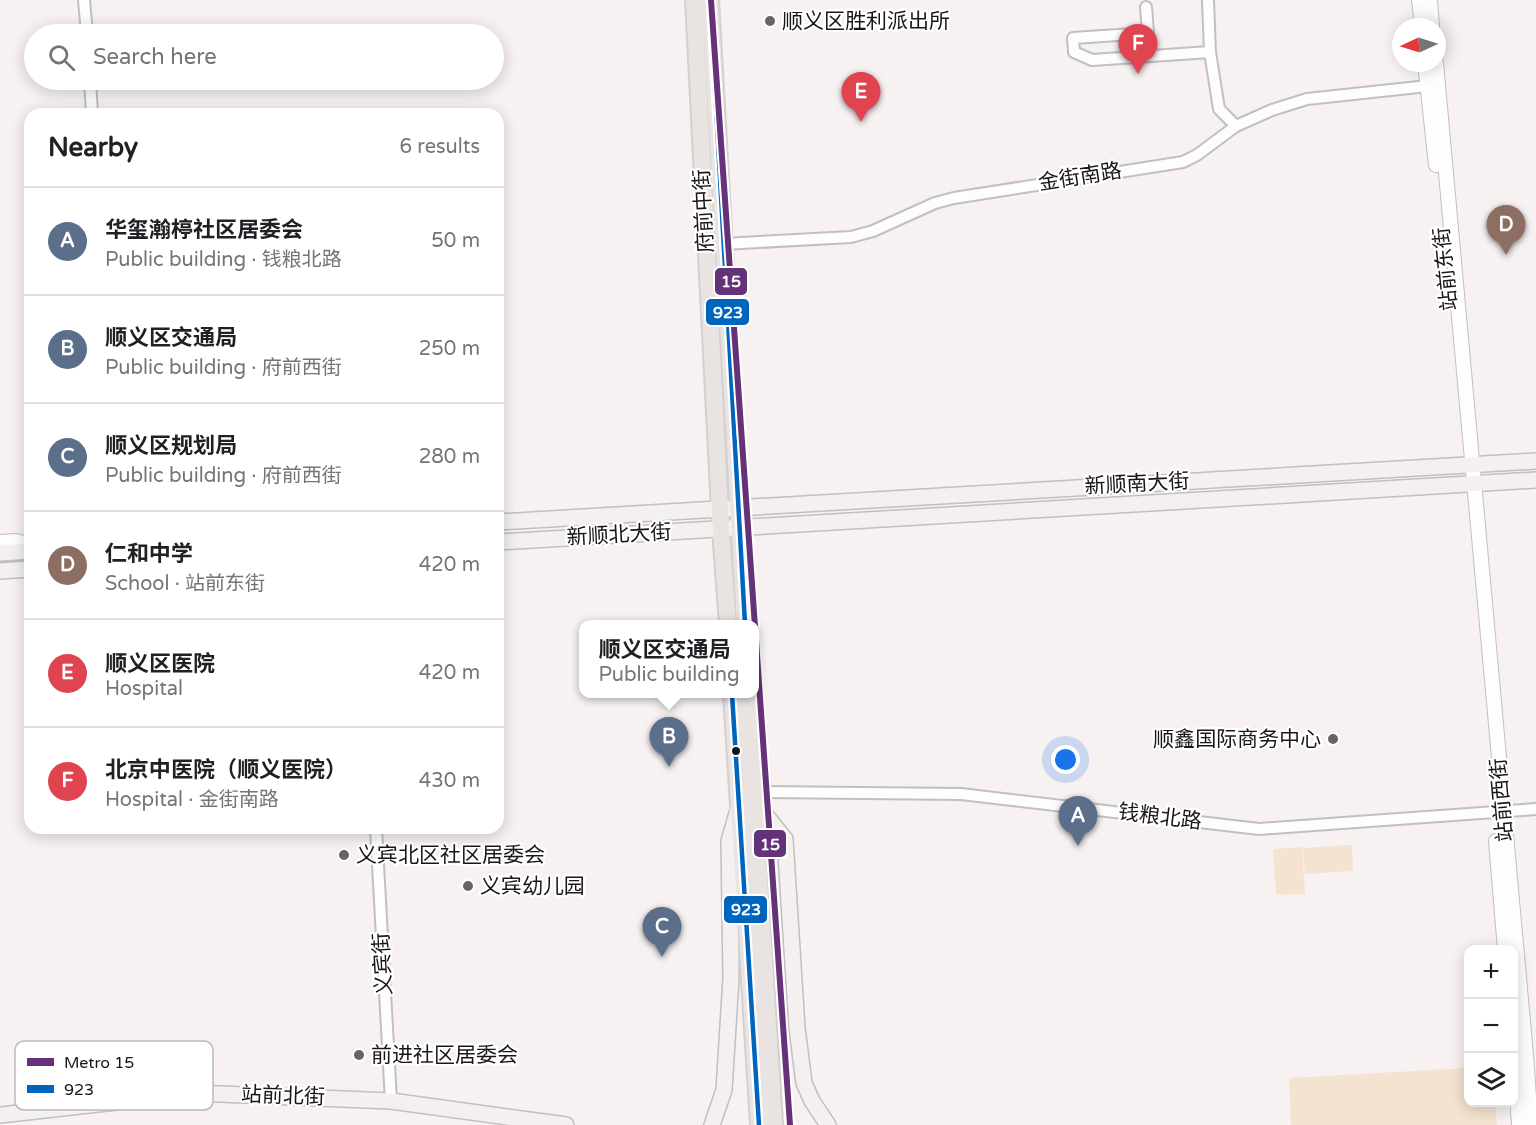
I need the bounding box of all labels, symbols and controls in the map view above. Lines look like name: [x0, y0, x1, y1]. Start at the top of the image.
place label: 顺义区胜利派出所: [782, 9, 950, 34]
marker: 顺义区胜利派出所: [763, 14, 777, 28]
north arrow: [1392, 18, 1446, 72]
search box: [24, 24, 504, 90]
pin: F: [1118, 25, 1158, 74]
icon: search: [45, 41, 78, 74]
text: Search here: [93, 44, 217, 70]
pin: E: [842, 72, 880, 122]
text: Nearby: [48, 132, 138, 163]
text: 6 results: [400, 135, 480, 159]
street label: 金街南路: [1037, 158, 1123, 196]
street label: 府前中街: [689, 168, 719, 254]
pin: D: [1486, 206, 1526, 255]
text: 华玺瀚楟社区居委会: [105, 217, 303, 243]
street label: 站前东街: [1429, 226, 1463, 312]
text: A: [60, 229, 75, 253]
text: 50 m: [431, 229, 480, 253]
text: Public building · 钱粮北路: [105, 248, 342, 272]
line badge: 15: [714, 267, 748, 296]
text: 15: [721, 272, 741, 292]
line badge: 923: [705, 298, 750, 326]
text: 923: [713, 303, 743, 323]
text: 顺义区交通局: [105, 325, 237, 351]
text: B: [61, 337, 74, 361]
text: 250 m: [419, 337, 480, 361]
text: Public building · 府前西街: [105, 356, 342, 380]
text: 顺义区规划局: [105, 433, 237, 459]
text: C: [61, 445, 74, 469]
text: 280 m: [419, 445, 480, 469]
text: Public building · 府前西街: [105, 464, 342, 488]
street label: 新顺南大街: [1084, 469, 1190, 499]
street label: 新顺北大街: [566, 520, 672, 550]
text: 仁和中学: [105, 541, 193, 567]
text: D: [60, 553, 75, 577]
text: 420 m: [419, 553, 480, 577]
text: School · 站前东街: [105, 572, 265, 596]
popup: [579, 620, 759, 698]
text: 顺义区交通局: [598, 637, 730, 663]
text: 顺义区医院: [105, 651, 215, 677]
text: E: [61, 661, 74, 685]
text: 420 m: [419, 661, 480, 685]
text: Public building: [598, 663, 740, 687]
text: Hospital: [105, 677, 183, 701]
pin: B: [650, 718, 688, 767]
place label: 顺鑫国际商务中心: [1153, 727, 1321, 752]
marker: 顺鑫国际商务中心: [1326, 732, 1340, 746]
unlabelled marker: [730, 745, 742, 757]
your location: [1051, 745, 1080, 774]
text: 北京中医院（顺义医院）: [105, 757, 347, 783]
street label: 站前西街: [1486, 757, 1518, 843]
text: F: [61, 769, 74, 793]
text: 430 m: [419, 769, 480, 793]
text: Hospital · 金街南路: [105, 788, 279, 812]
pin: A: [1058, 796, 1098, 846]
street label: 钱粮北路: [1117, 799, 1203, 835]
line badge: 15: [753, 829, 787, 858]
text: 15: [760, 835, 780, 855]
place label: 义宾北区社区居委会: [356, 843, 545, 868]
marker: 义宾北区社区居委会: [337, 848, 351, 862]
place label: 义宾幼儿园: [480, 874, 585, 899]
marker: 义宾幼儿园: [461, 879, 475, 893]
line badge: 923: [723, 895, 768, 924]
text: 923: [731, 900, 761, 920]
pin: C: [642, 908, 682, 957]
street label: 义宾街: [369, 932, 397, 996]
map controls: [1464, 945, 1518, 1107]
button: +: [1464, 945, 1518, 999]
button: −: [1464, 999, 1518, 1053]
legend: [15, 1041, 213, 1110]
place label: 前进社区居委会: [371, 1043, 518, 1068]
marker: 前进社区居委会: [352, 1048, 366, 1062]
text: Metro 15: [64, 1053, 134, 1073]
button: layers: [1464, 1053, 1518, 1107]
text: 923: [64, 1080, 94, 1100]
street label: 站前北街: [241, 1082, 325, 1110]

